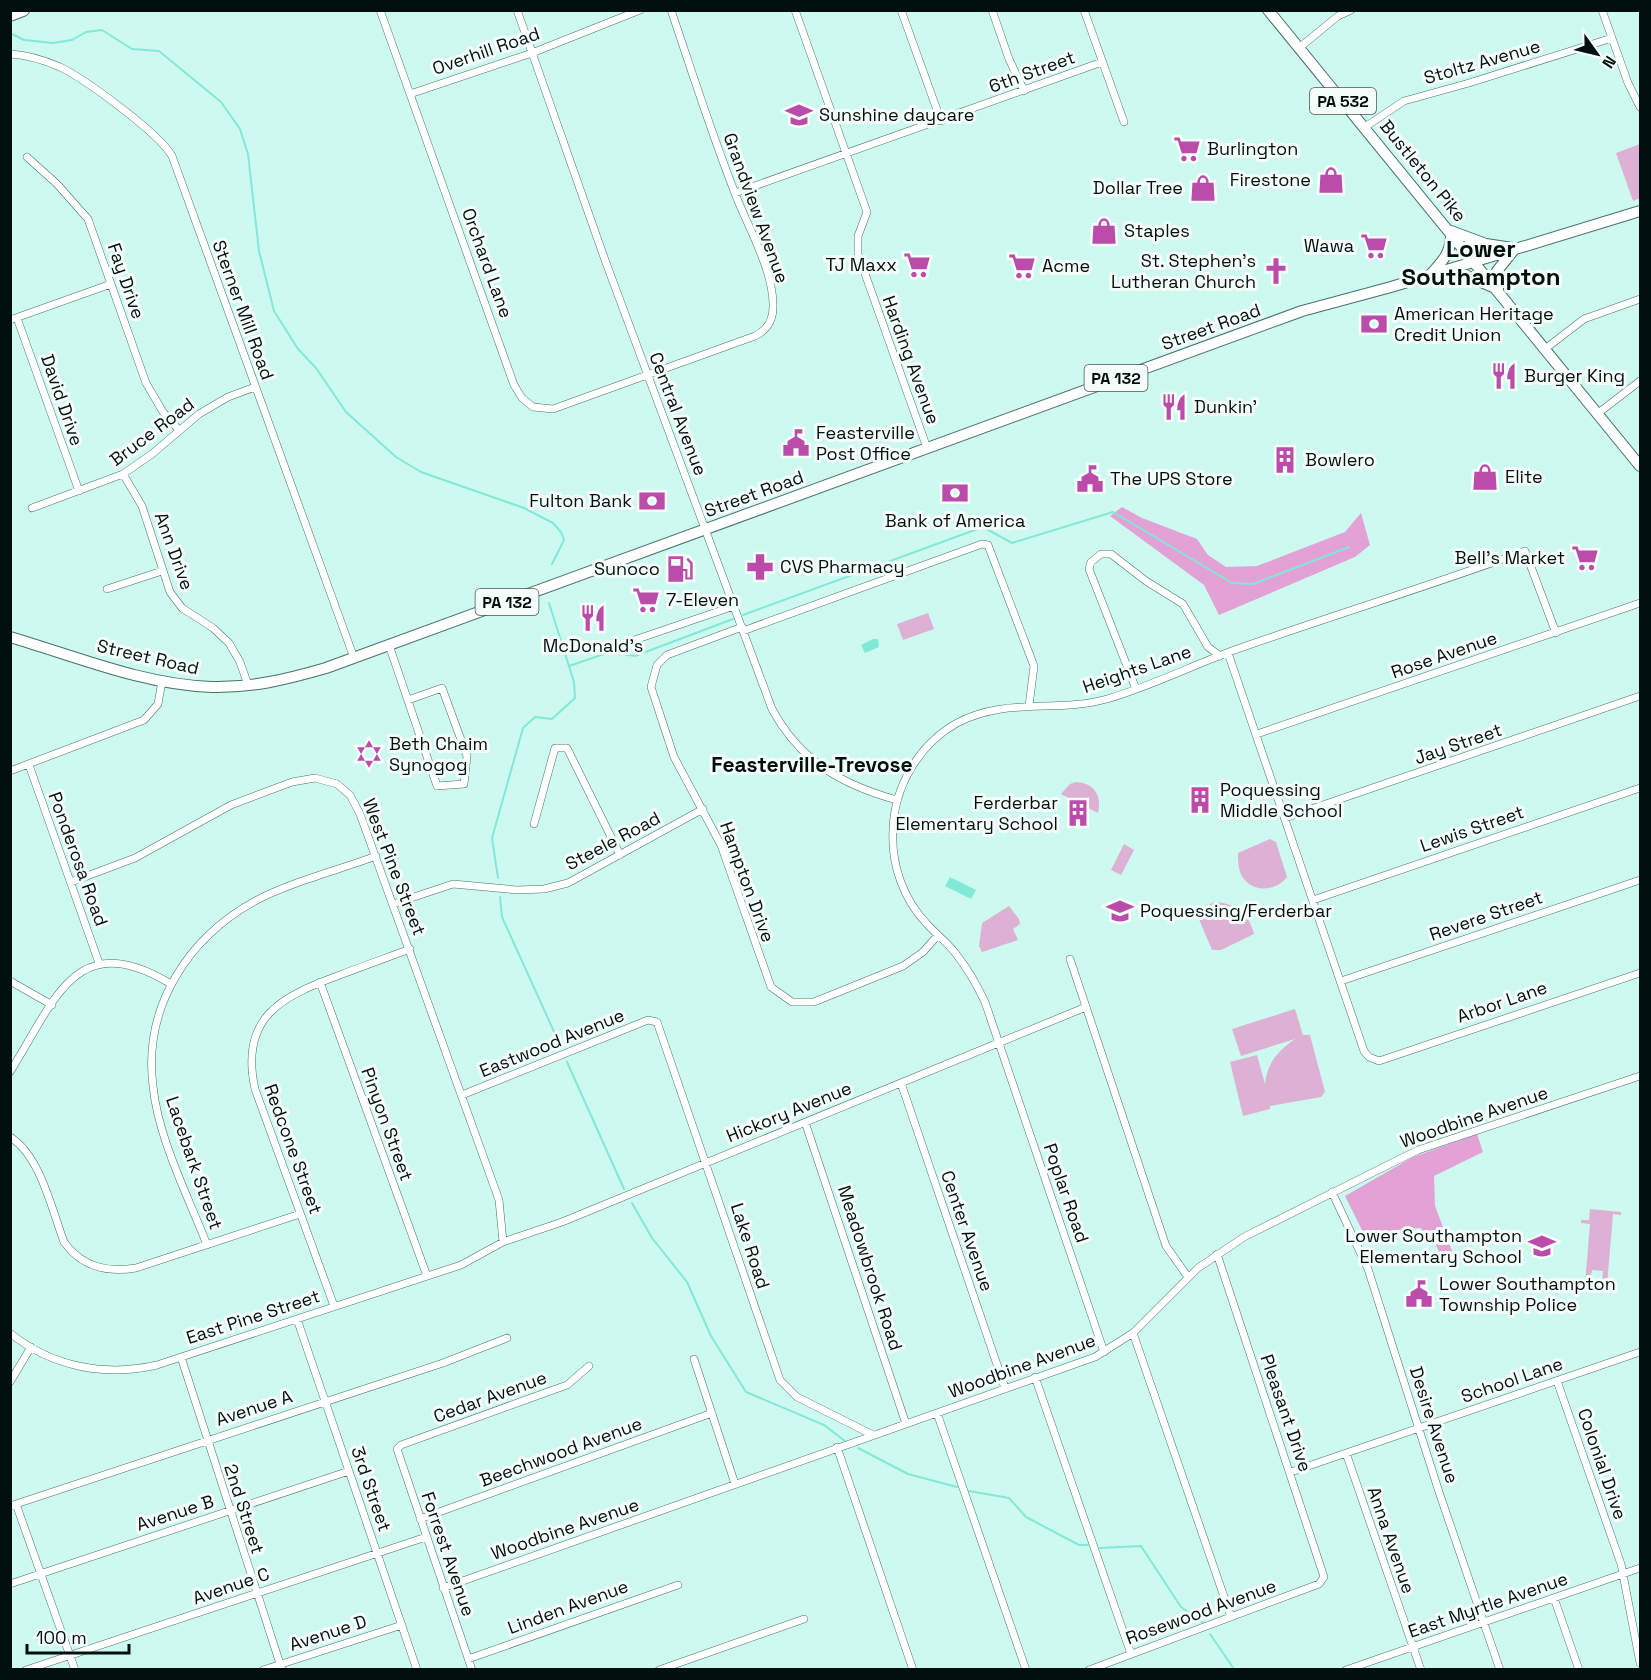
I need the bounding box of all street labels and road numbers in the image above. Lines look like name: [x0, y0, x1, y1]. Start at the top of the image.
street label: Overhill Road: [429, 21, 542, 80]
street label: Stoltz Avenue: [1421, 34, 1543, 89]
street label: 6th Street: [986, 45, 1078, 98]
road number: PA 532: [1310, 88, 1376, 114]
street label: Bustleton Pike: [1375, 115, 1472, 227]
street label: Grandview Avenue: [719, 130, 794, 286]
street label: Orchard Lane: [457, 205, 518, 321]
street label: Sterner Mill Road: [208, 237, 279, 383]
street label: Fay Drive: [103, 240, 150, 322]
street label: Harding Avenue: [878, 292, 945, 427]
street label: Street Road: [1158, 298, 1264, 355]
street label: Central Avenue: [644, 349, 713, 479]
street label: David Drive: [36, 351, 89, 449]
road number: PA 132: [1084, 365, 1148, 391]
street label: Bruce Road: [105, 392, 199, 471]
street label: Street Road: [701, 465, 807, 522]
street label: Ann Drive: [150, 509, 199, 593]
road number: PA 132: [476, 589, 538, 615]
street label: Rose Avenue: [1388, 626, 1500, 683]
street label: Street Road: [95, 634, 201, 679]
street label: Heights Lane: [1079, 639, 1194, 698]
street label: Jay Street: [1411, 718, 1505, 769]
street label: Ponderosa Road: [44, 789, 113, 929]
street label: West Pine Street: [358, 795, 431, 939]
street label: Lewis Street: [1417, 800, 1527, 857]
street label: Steele Road: [561, 806, 664, 875]
street label: Hampton Drive: [715, 818, 780, 945]
street label: Revere Street: [1426, 885, 1546, 946]
street label: Arbor Lane: [1454, 975, 1550, 1028]
street label: Eastwood Avenue: [476, 1003, 628, 1082]
street label: Pinyon Street: [356, 1064, 419, 1184]
street label: Hickory Avenue: [723, 1076, 855, 1147]
street label: Woodbine Avenue: [1397, 1080, 1551, 1153]
street label: Redcone Street: [259, 1081, 328, 1217]
street label: Lacebark Street: [161, 1093, 228, 1232]
street label: Poplar Road: [1039, 1140, 1094, 1246]
street label: Center Avenue: [936, 1167, 999, 1294]
street label: Meadowbrook Road: [833, 1182, 908, 1353]
street label: Lake Road: [726, 1200, 775, 1292]
street label: East Pine Street: [183, 1284, 323, 1349]
street label: Woodbine Avenue: [945, 1328, 1099, 1403]
street label: Pleasant Drive: [1256, 1351, 1317, 1475]
street label: School Lane: [1458, 1351, 1566, 1408]
street label: Desire Avenue: [1405, 1363, 1464, 1486]
street label: Cedar Avenue: [430, 1365, 550, 1428]
street label: Avenue A: [213, 1384, 295, 1431]
street label: Colonial Drive: [1573, 1405, 1632, 1523]
street label: Beechwood Avenue: [477, 1411, 645, 1492]
street label: 3rd Street: [346, 1443, 397, 1534]
street label: 2nd Street: [219, 1461, 270, 1557]
street label: Anna Avenue: [1362, 1483, 1421, 1596]
street label: Avenue B: [133, 1489, 216, 1536]
street label: Forrest Avenue: [416, 1489, 481, 1619]
street label: Woodbine Avenue: [488, 1492, 642, 1565]
street label: Avenue C: [189, 1562, 272, 1609]
street label: East Myrtle Avenue: [1405, 1566, 1571, 1643]
street label: Linden Avenue: [504, 1574, 631, 1639]
street label: Rosewood Avenue: [1122, 1574, 1279, 1649]
street label: Avenue D: [286, 1609, 370, 1656]

